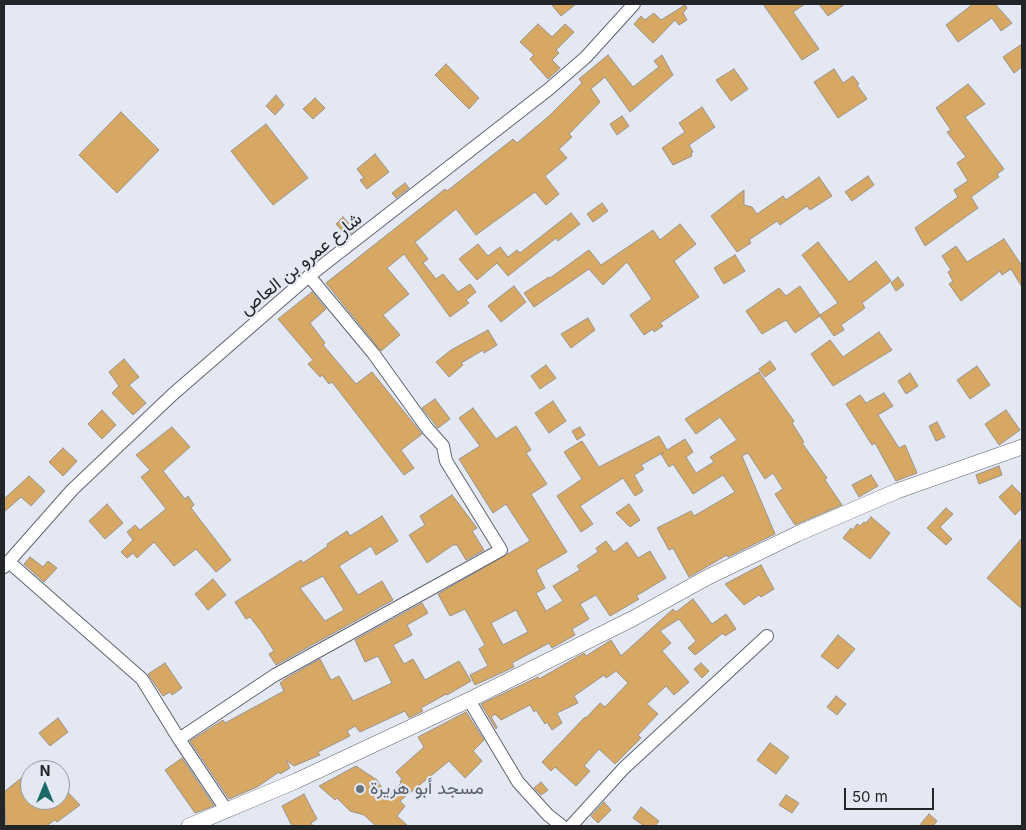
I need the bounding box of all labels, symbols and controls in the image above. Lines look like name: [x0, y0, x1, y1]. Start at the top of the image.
street label: شارع عمرو بن العاص: [236, 208, 366, 320]
north arrow: [20, 760, 70, 810]
text: N: [40, 762, 50, 779]
place label: مسجد أبو هريرة: [370, 778, 484, 800]
scale bar: [846, 778, 936, 810]
marker: مسجد أبو هريرة: [354, 783, 366, 795]
text: 50 m: [852, 787, 888, 806]

